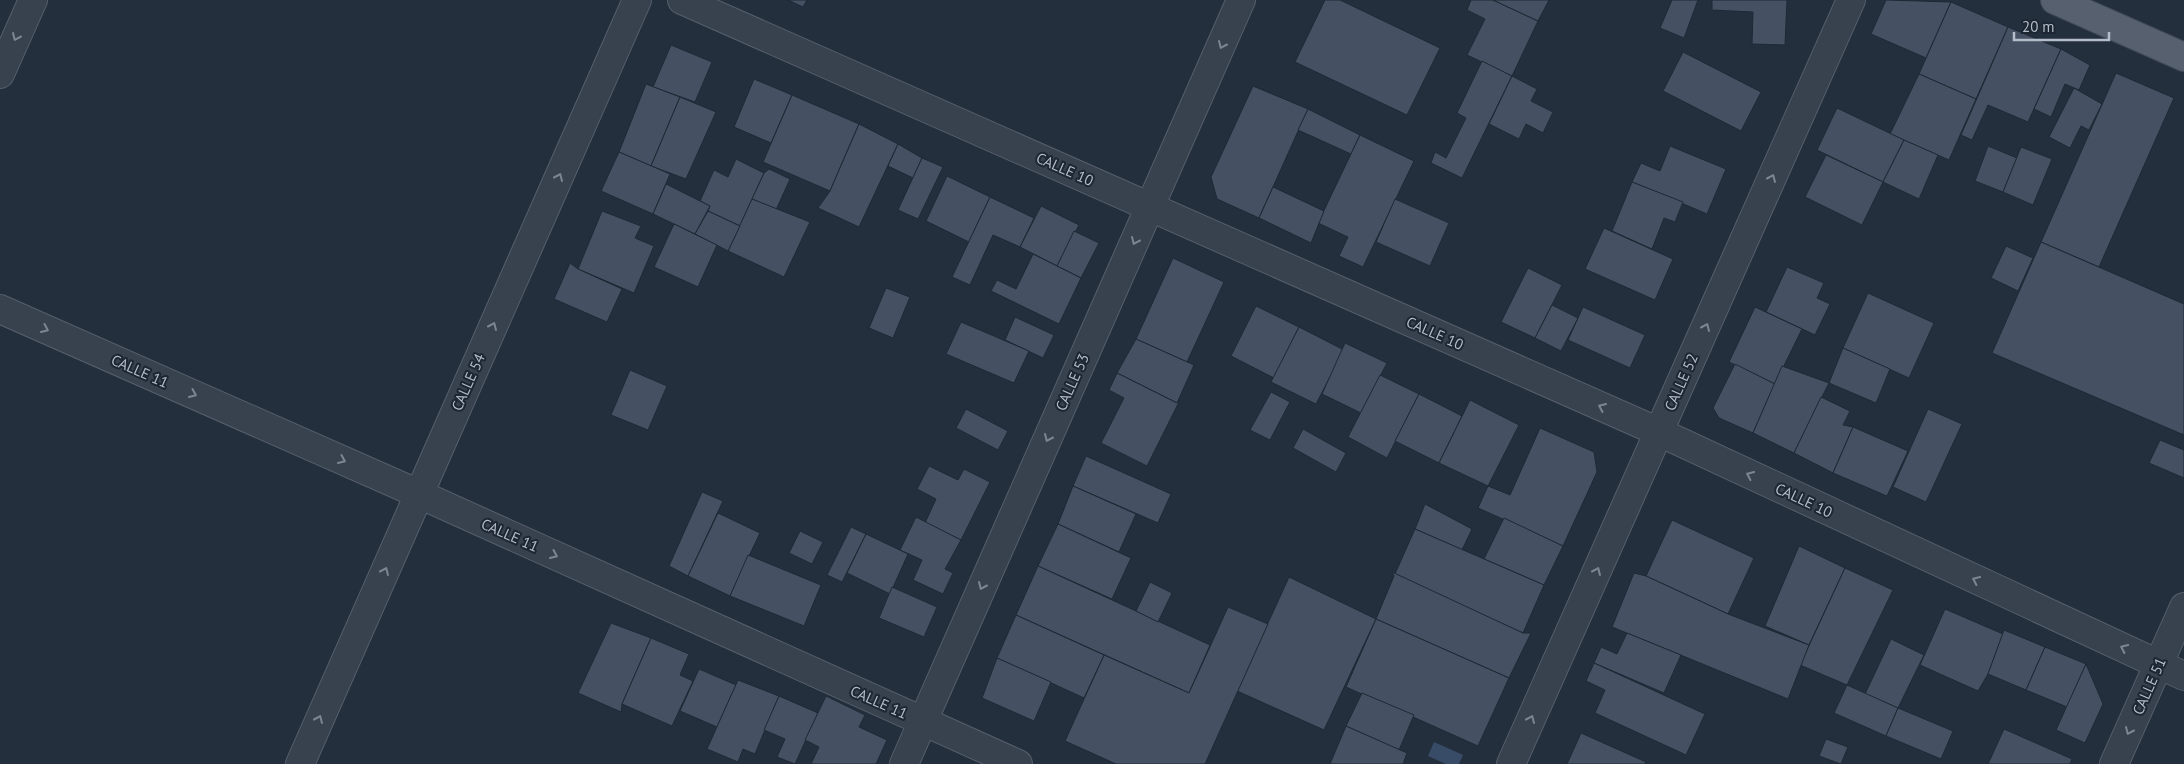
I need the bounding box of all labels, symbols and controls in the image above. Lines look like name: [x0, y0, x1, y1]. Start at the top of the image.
scale bar: [2014, 10, 2109, 42]
text: 20 m: [2022, 17, 2055, 36]
one-way arrow: [12, 32, 23, 41]
one-way arrow: [1217, 40, 1228, 49]
street label: CALLE 10: [1033, 148, 1097, 190]
one-way arrow: [552, 173, 563, 182]
one-way arrow: [1765, 174, 1776, 183]
one-way arrow: [1130, 236, 1141, 245]
street label: CALLE 10: [1403, 312, 1467, 354]
one-way arrow: [40, 322, 49, 333]
one-way arrow: [487, 322, 498, 331]
one-way arrow: [1699, 323, 1710, 332]
street label: CALLE 11: [108, 350, 172, 392]
street label: CALLE 54: [447, 350, 489, 414]
street label: CALLE 53: [1051, 350, 1093, 414]
street label: CALLE 52: [1660, 350, 1702, 414]
one-way arrow: [188, 388, 197, 399]
one-way arrow: [1598, 403, 1607, 414]
one-way arrow: [1043, 433, 1054, 442]
one-way arrow: [337, 453, 346, 464]
one-way arrow: [1746, 471, 1755, 481]
street label: CALLE 10: [1772, 479, 1836, 521]
street label: CALLE 11: [478, 514, 542, 556]
one-way arrow: [549, 548, 558, 559]
one-way arrow: [379, 567, 389, 576]
one-way arrow: [1590, 567, 1601, 576]
one-way arrow: [1972, 576, 1981, 586]
one-way arrow: [978, 582, 988, 590]
one-way arrow: [2120, 644, 2129, 655]
street label: CALLE 51: [2128, 654, 2170, 718]
street label: CALLE 11: [847, 681, 911, 723]
one-way arrow: [313, 715, 324, 724]
one-way arrow: [1524, 715, 1535, 724]
one-way arrow: [2124, 726, 2135, 735]

